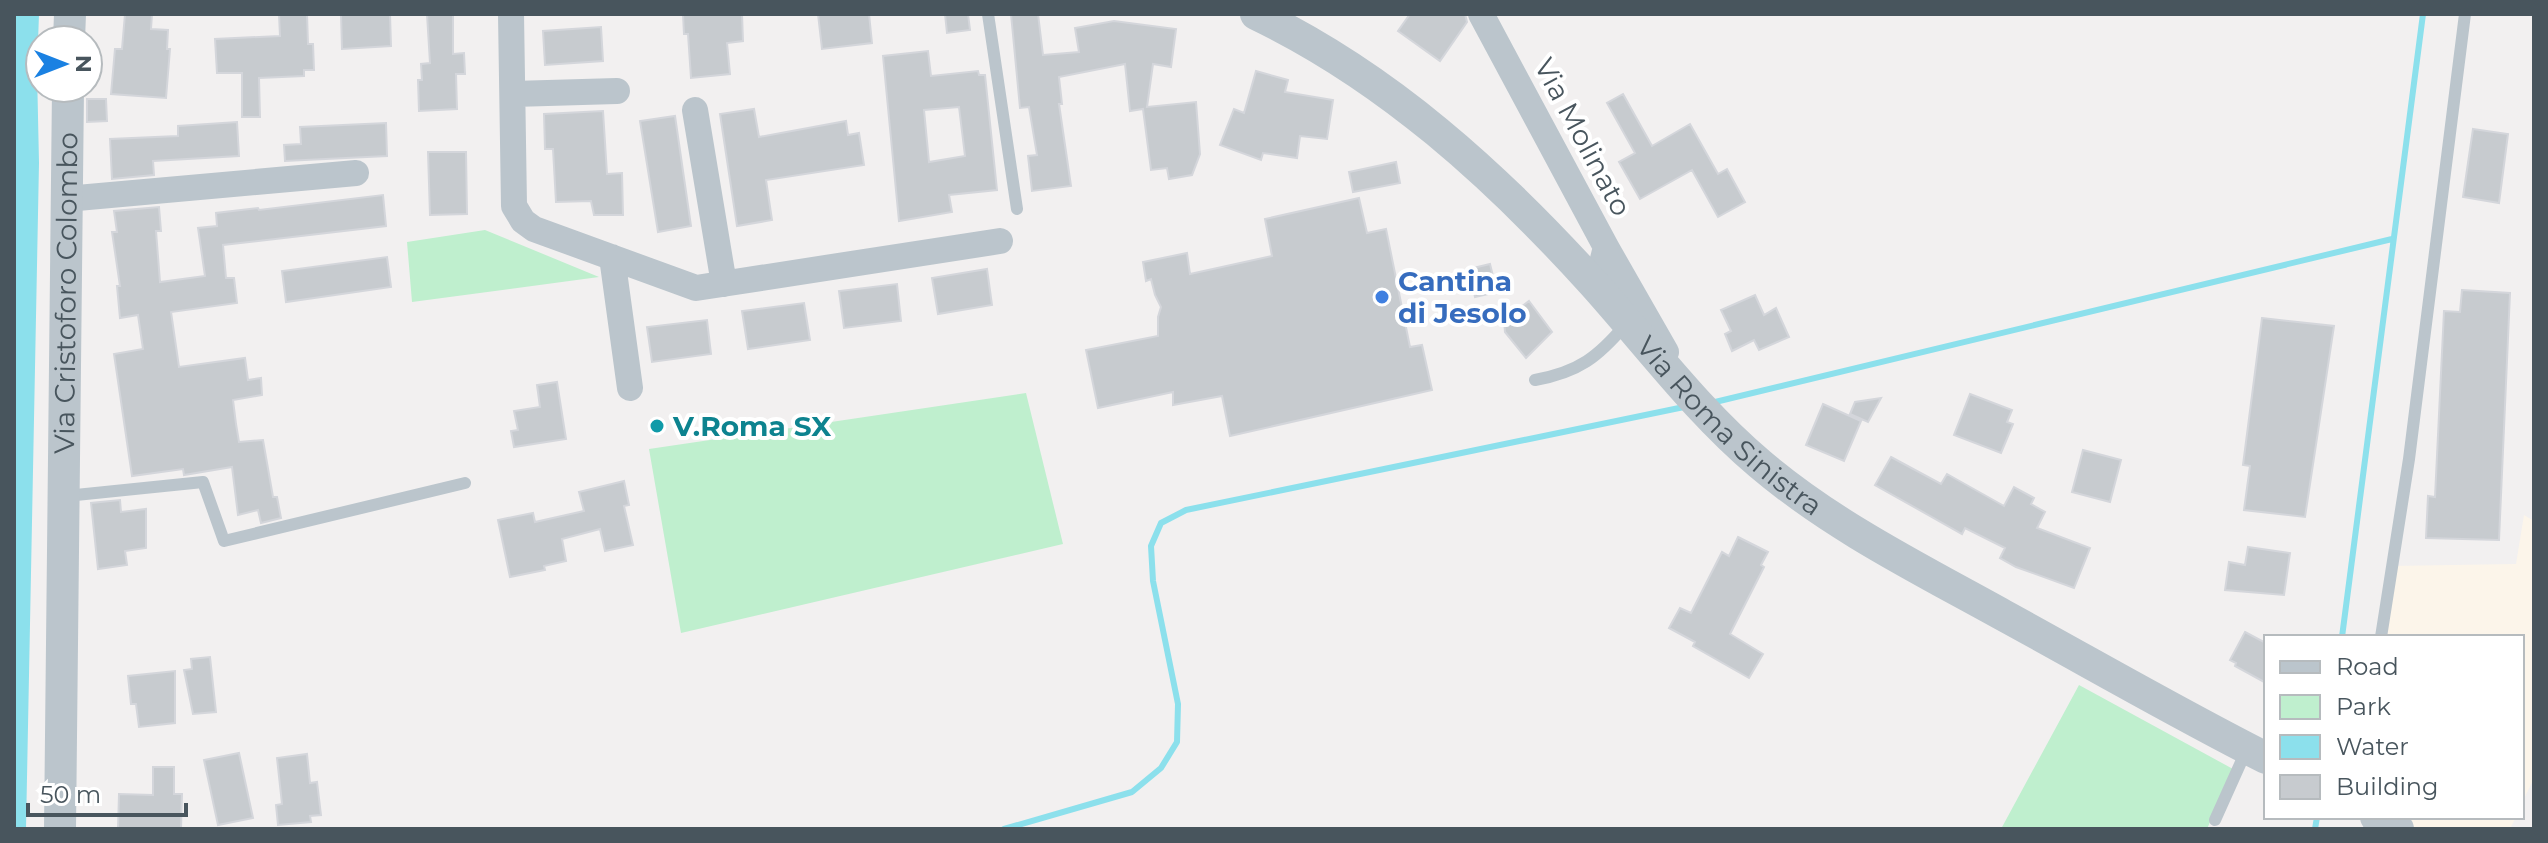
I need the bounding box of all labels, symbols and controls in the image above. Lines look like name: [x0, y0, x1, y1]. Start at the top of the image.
north arrow: [24, 24, 104, 104]
street label: Via Molinato: [1527, 52, 1639, 222]
text: N: [70, 55, 97, 73]
street label: Via Cristoforo Colombo: [47, 132, 85, 454]
place label: Cantina di Jesolo: [1398, 264, 1527, 330]
marker: Cantina di Jesolo: [1373, 288, 1391, 306]
street label: Via Roma Sinistra: [1629, 329, 1829, 523]
place label: V.Roma SX: [672, 409, 831, 443]
marker: V.Roma SX: [648, 417, 666, 435]
legend: [2264, 635, 2524, 819]
text: Road: [2336, 652, 2399, 681]
text: Park: [2336, 692, 2391, 721]
text: Water: [2336, 732, 2409, 761]
scale bar: [28, 767, 186, 817]
text: Building: [2336, 772, 2439, 801]
text: 50 m: [40, 780, 101, 809]

